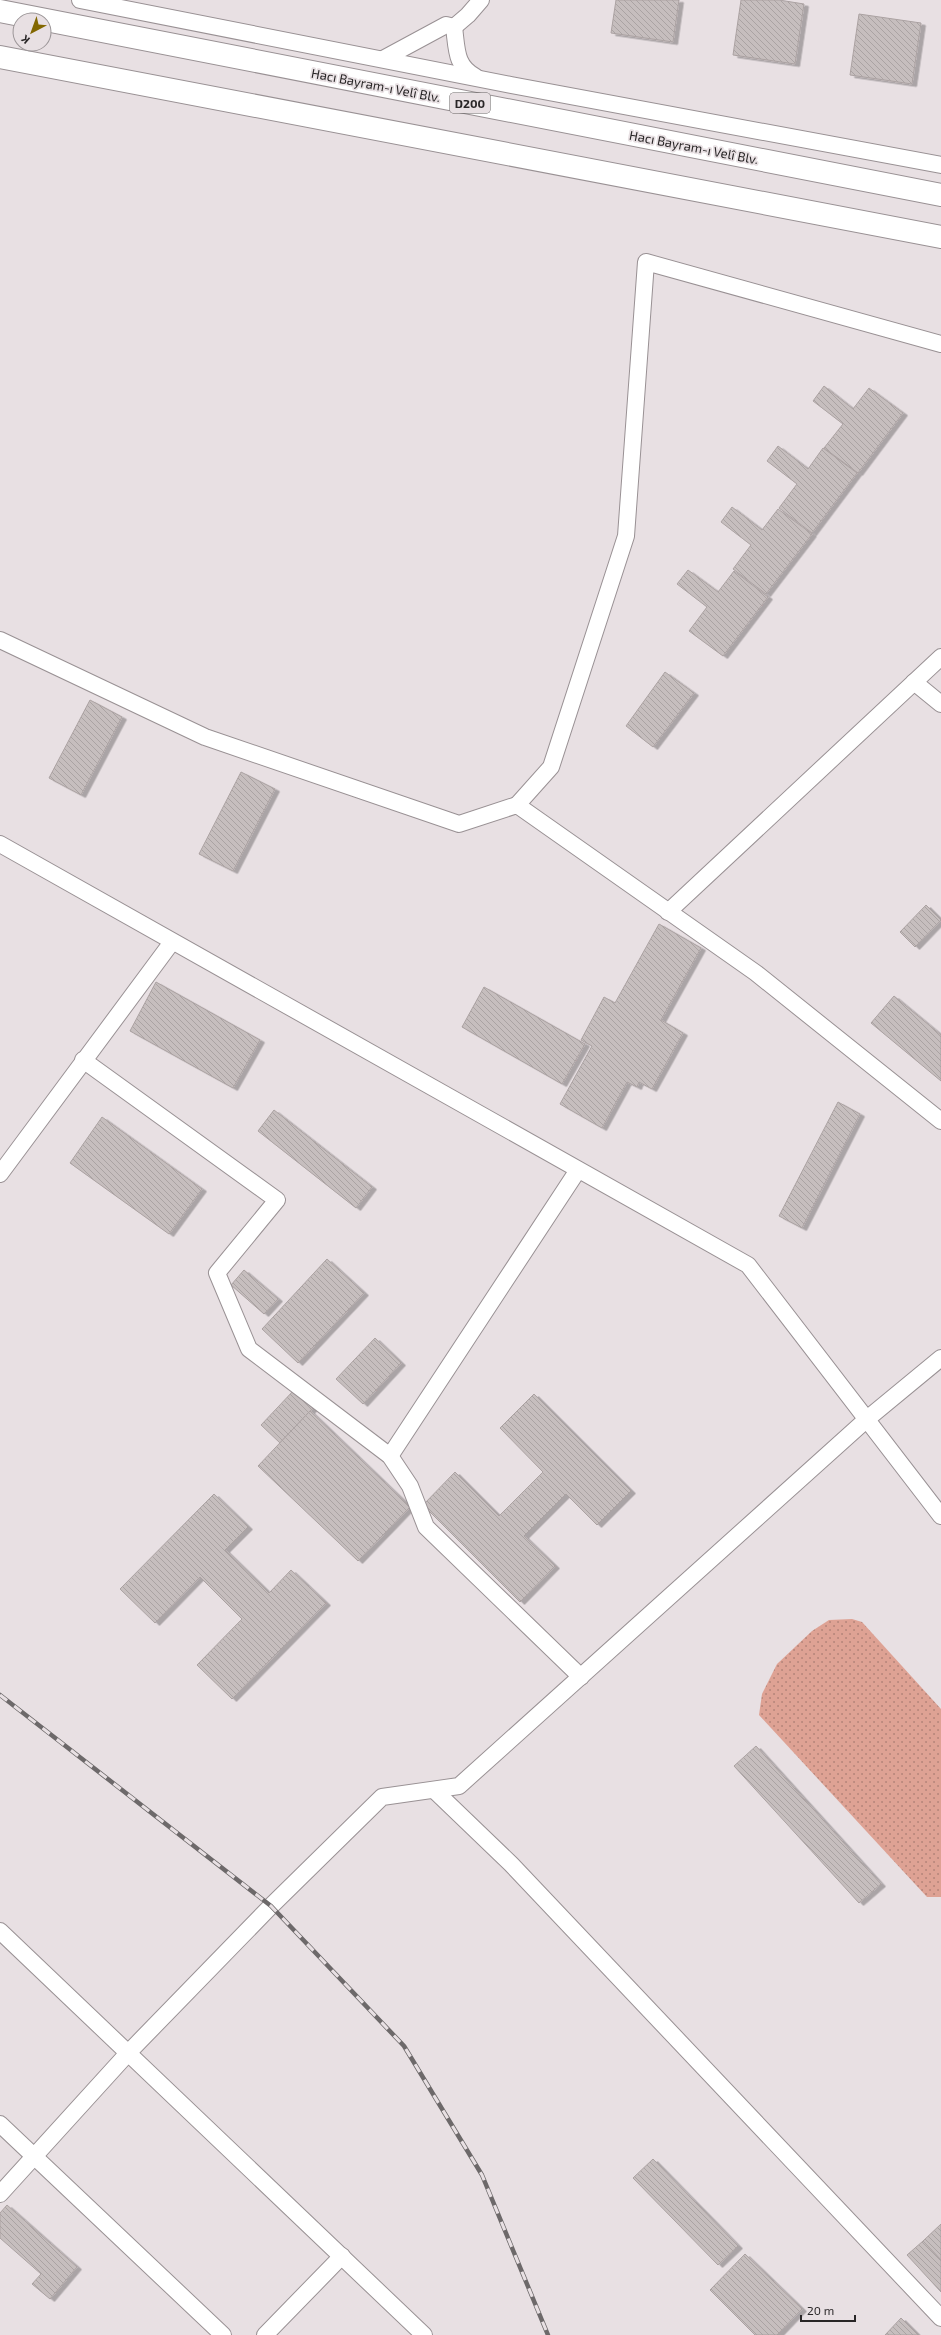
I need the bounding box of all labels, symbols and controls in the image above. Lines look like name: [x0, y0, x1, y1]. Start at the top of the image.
north arrow: [12, 12, 52, 52]
text: K: [18, 33, 32, 47]
street label: Hacı Bayram-ı Velî Blv.: [310, 65, 442, 105]
road number: D200: [450, 93, 490, 113]
street label: Hacı Bayram-ı Velî Blv.: [628, 127, 760, 167]
scale bar: [801, 2297, 855, 2323]
text: 20 m: [807, 2303, 834, 2317]

